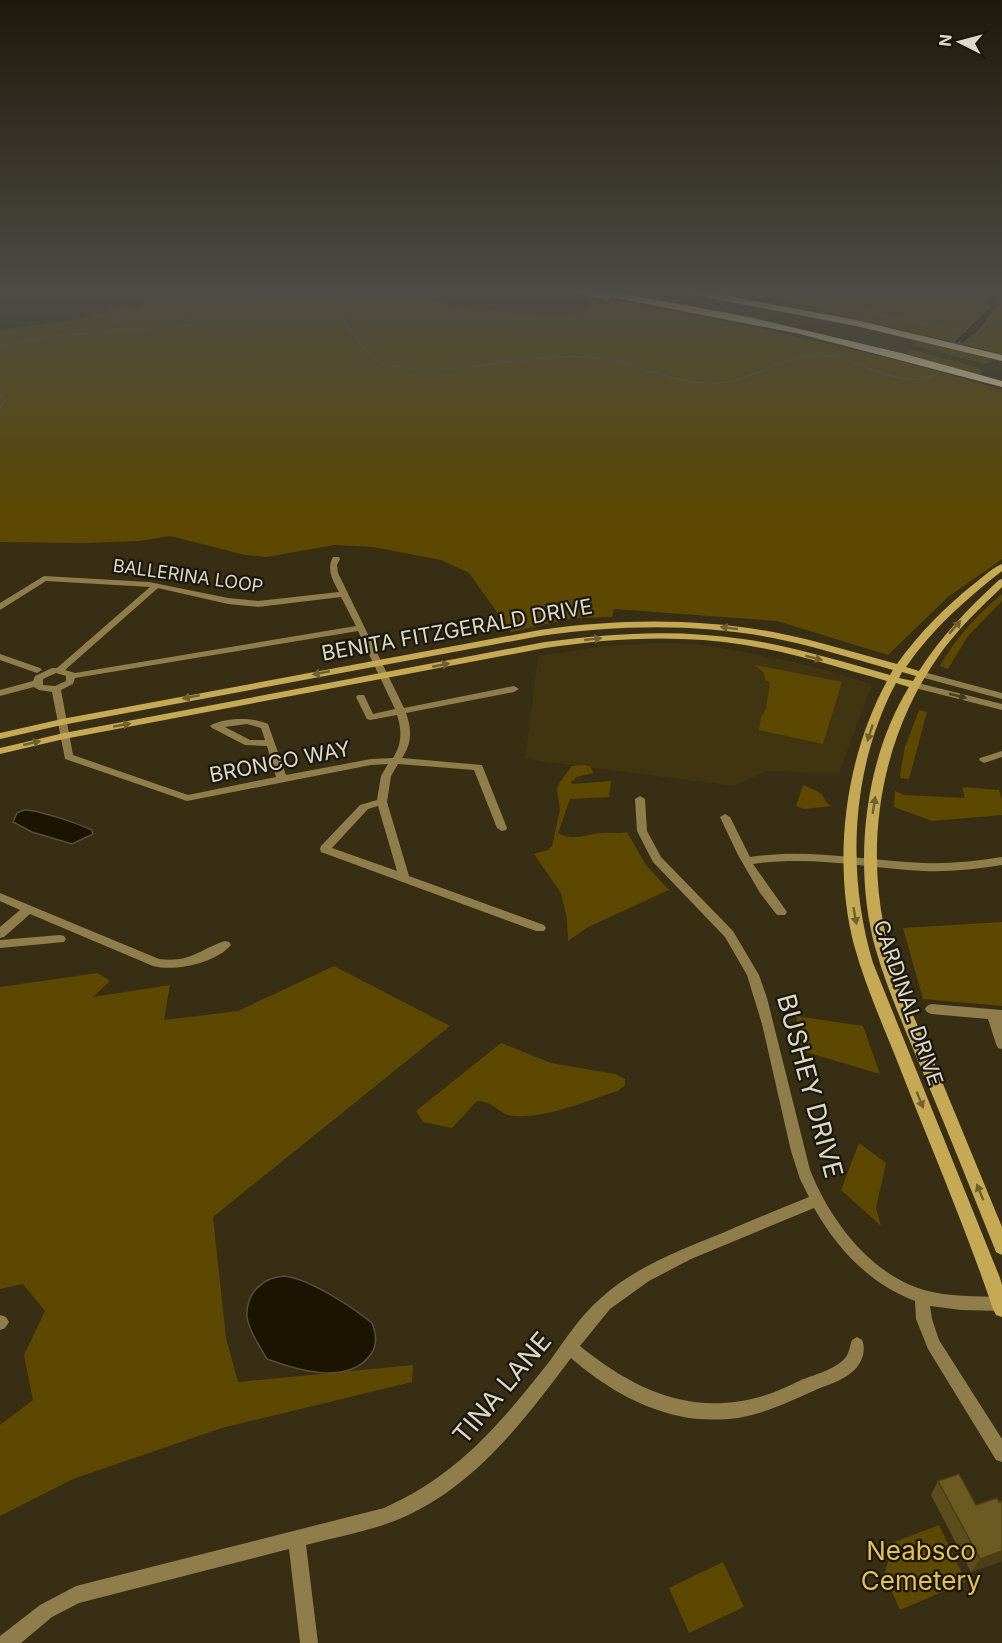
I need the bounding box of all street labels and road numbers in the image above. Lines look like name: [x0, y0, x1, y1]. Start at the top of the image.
street label: BALLERINA LOOP: [112, 555, 265, 596]
street label: BENITA FITZGERALD DRIVE: [319, 593, 594, 666]
street label: BRONCO WAY: [207, 736, 353, 787]
street label: CARDINAL DRIVE: [868, 917, 948, 1089]
street label: BUSHEY DRIVE: [771, 991, 850, 1181]
street label: TINA LANE: [446, 1325, 557, 1450]

